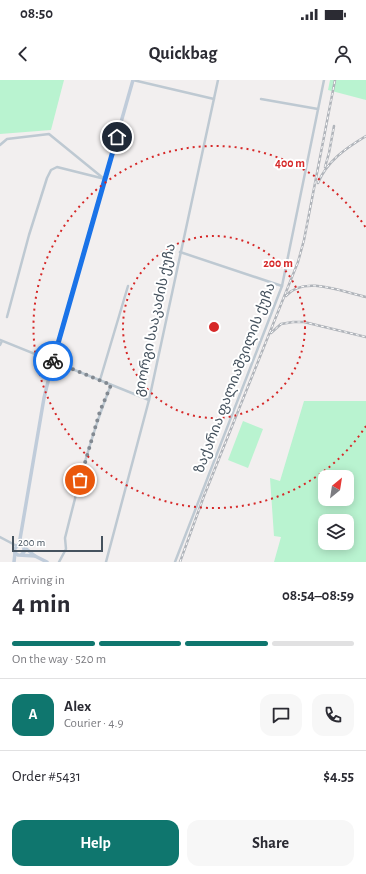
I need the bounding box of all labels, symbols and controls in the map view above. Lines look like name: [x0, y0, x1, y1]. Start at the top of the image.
text: 08:50: [20, 6, 53, 21]
icon: back: [12, 43, 34, 65]
icon: person: [332, 43, 354, 65]
text: Quickbag: [149, 45, 217, 63]
pin: [100, 120, 134, 154]
icon: home: [106, 126, 128, 148]
text: 400 m: [275, 157, 305, 169]
street label: გიორგი სააკაძის ქუჩა: [131, 242, 179, 398]
text: 200 m: [263, 257, 293, 269]
street label: ზაქარია ფალიაშვილის ქუჩა: [191, 281, 279, 475]
centre of rings: [207, 320, 221, 334]
courier: [33, 341, 73, 381]
icon: bike: [42, 350, 64, 372]
pin: [63, 463, 97, 497]
icon: bag: [69, 469, 91, 491]
north arrow: [318, 470, 354, 506]
map controls: [318, 470, 354, 550]
button: layers: [318, 514, 354, 550]
scale bar: [12, 534, 103, 553]
text: 200 m: [18, 537, 45, 548]
text: Arriving in: [12, 574, 65, 587]
text: 08:54–08:59: [282, 588, 354, 603]
text: 4 min: [12, 591, 71, 617]
text: On the way · 520 m: [12, 653, 106, 666]
button: chat: [260, 694, 302, 736]
button: phone: [312, 694, 354, 736]
text: Alex: [64, 699, 91, 714]
text: A: [28, 707, 38, 722]
text: Courier · 4.9: [64, 717, 124, 730]
text: Order #5431: [12, 769, 81, 784]
text: $4.55: [323, 769, 354, 784]
button: Help: [12, 820, 179, 866]
button: Share: [187, 820, 354, 866]

